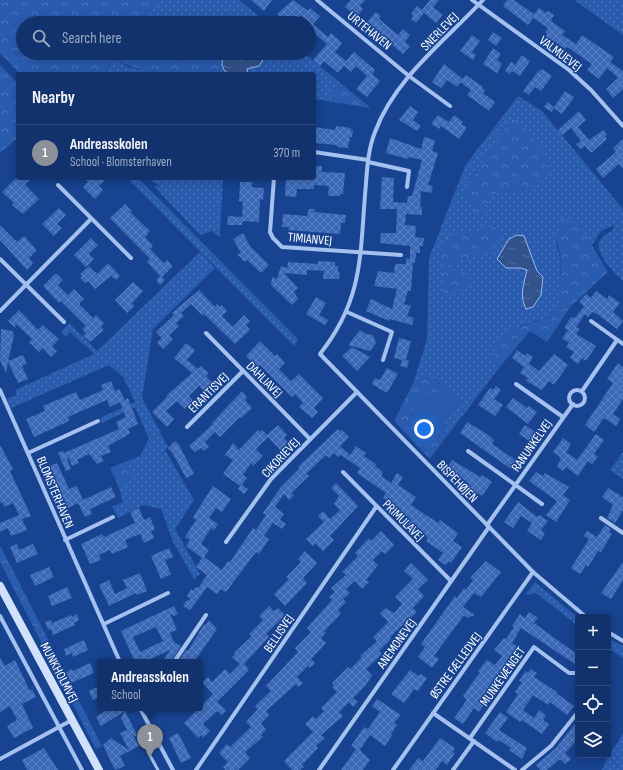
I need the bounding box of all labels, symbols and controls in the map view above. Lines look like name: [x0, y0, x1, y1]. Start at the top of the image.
street label: URTEHAVEN: [344, 8, 395, 54]
street label: SNERLEVEJ: [417, 9, 462, 54]
search box: [16, 16, 316, 60]
icon: search: [30, 27, 52, 49]
text: Search here: [62, 29, 122, 48]
street label: VALMUEVEJ: [536, 33, 585, 75]
text: Nearby: [32, 88, 75, 108]
text: Andreasskolen: [70, 135, 148, 154]
text: 1: [42, 145, 48, 161]
text: 370 m: [273, 145, 300, 161]
text: School · Blomsterhaven: [70, 154, 172, 170]
street label: TIMIANVEJ: [287, 229, 333, 249]
street label: DAHLIAVEJ: [243, 358, 286, 401]
street label: ERANTISVEJ: [185, 369, 232, 416]
street label: RANUNKELVEJ: [508, 416, 556, 475]
your location: [414, 419, 434, 439]
street label: CIKORIEVEJ: [258, 434, 303, 481]
street label: BLOMSTERHAVEN: [33, 454, 77, 531]
street label: BISPEHØJEN: [433, 457, 481, 506]
street label: PRIMULAVEJ: [379, 497, 427, 545]
street label: BELLISVEJ: [260, 611, 297, 656]
map controls: [575, 614, 611, 758]
button: +: [575, 614, 611, 650]
street label: ANEMONEVEJ: [373, 615, 420, 673]
street label: ØSTRE FÆLLEDVEJ: [426, 629, 485, 702]
street label: MUNKHOLMVEJ: [37, 640, 82, 705]
street label: MUNKEVÆNGET: [476, 644, 529, 709]
button: −: [575, 650, 611, 686]
popup: [97, 659, 203, 711]
text: Andreasskolen: [111, 668, 189, 687]
button: locate: [575, 686, 611, 722]
text: School: [111, 687, 141, 703]
button: layers: [575, 722, 611, 758]
pin: 1: [137, 724, 163, 757]

